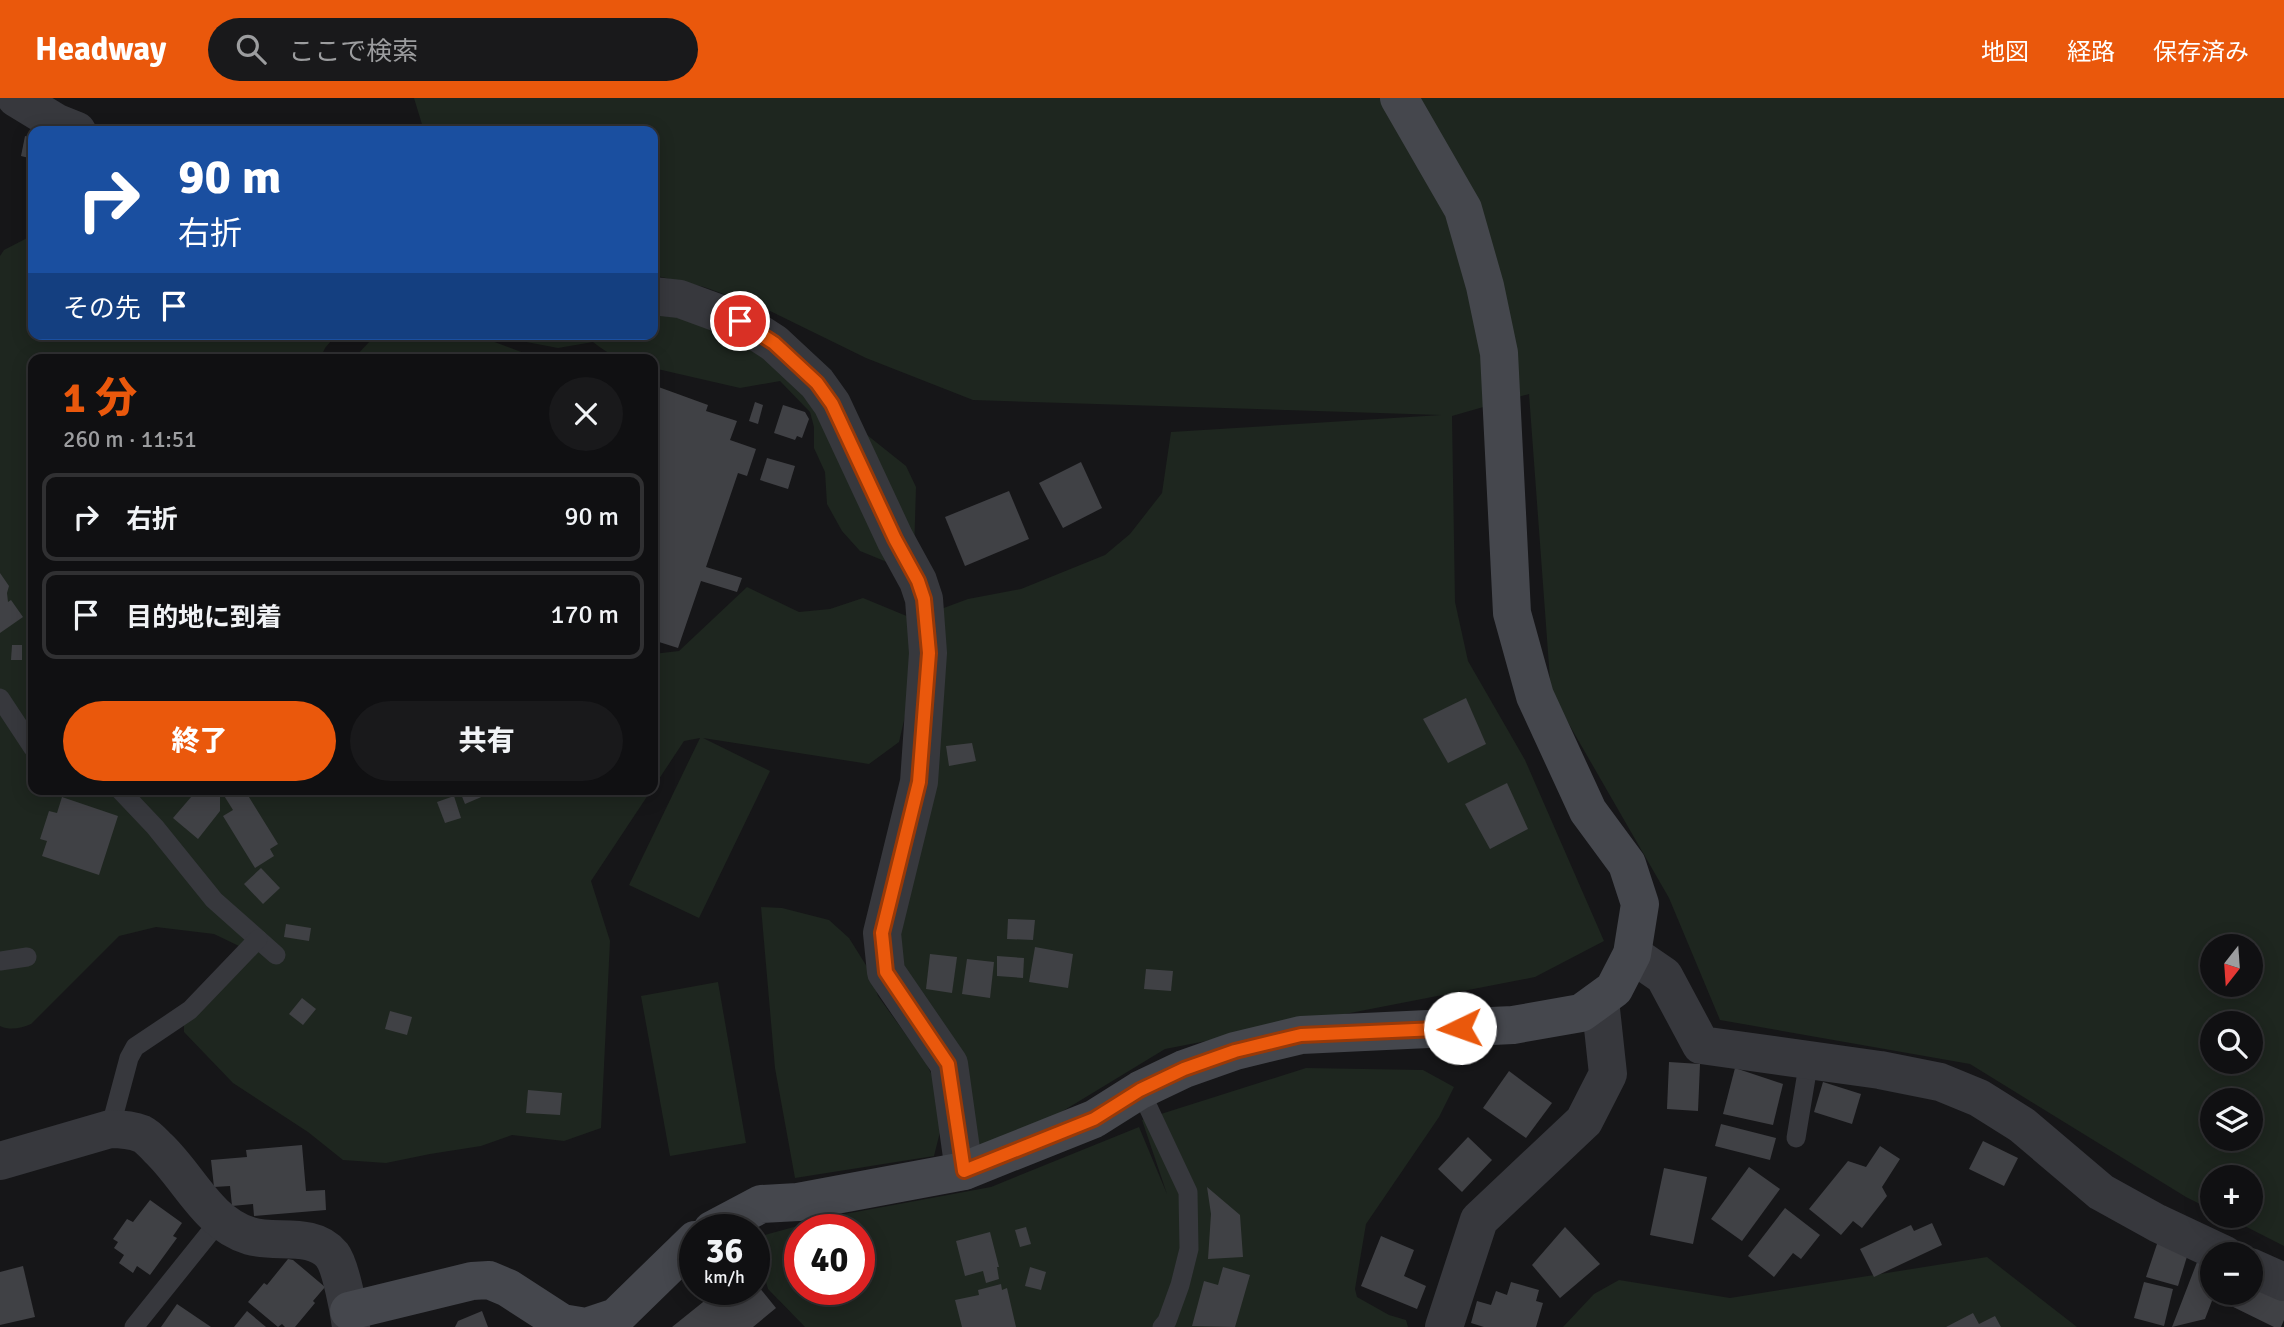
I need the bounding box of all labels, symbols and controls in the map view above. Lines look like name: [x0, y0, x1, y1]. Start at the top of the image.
search box: [208, 18, 698, 81]
text: Headway: [35, 29, 166, 70]
icon: search: [232, 30, 270, 68]
text: ここで検索: [288, 36, 418, 68]
text: 地図: [1981, 37, 2029, 67]
text: 経路: [2067, 37, 2115, 67]
text: 保存済み: [2153, 37, 2249, 67]
text: 90 m: [178, 147, 281, 207]
icon: right: [63, 154, 154, 245]
text: 右折: [178, 214, 242, 253]
icon: arrive: [155, 287, 193, 325]
pin: [710, 291, 770, 351]
text: その先: [63, 293, 141, 325]
icon: arrive: [721, 302, 759, 340]
text: 1 分: [63, 373, 137, 424]
button: close: [549, 377, 623, 451]
text: 260 m · 11:51: [63, 425, 197, 454]
icon: right: [67, 498, 105, 536]
text: 90 m: [564, 501, 619, 533]
text: 右折: [126, 504, 178, 536]
icon: arrive: [67, 596, 105, 634]
text: 170 m: [550, 599, 619, 631]
text: 目的地に到着: [126, 602, 282, 634]
button: 終了: [63, 701, 336, 781]
button: 共有: [350, 701, 623, 781]
north arrow: [2200, 934, 2263, 998]
map controls: [2200, 934, 2263, 1305]
position arrow: [1423, 991, 1497, 1065]
button: search: [2200, 1011, 2263, 1074]
button: layers: [2200, 1088, 2263, 1151]
button: +: [2200, 1165, 2263, 1228]
speed limit sign: 40: [784, 1214, 875, 1305]
text: 36: [706, 1229, 743, 1272]
button: −: [2200, 1242, 2263, 1305]
text: km/h: [704, 1266, 745, 1288]

